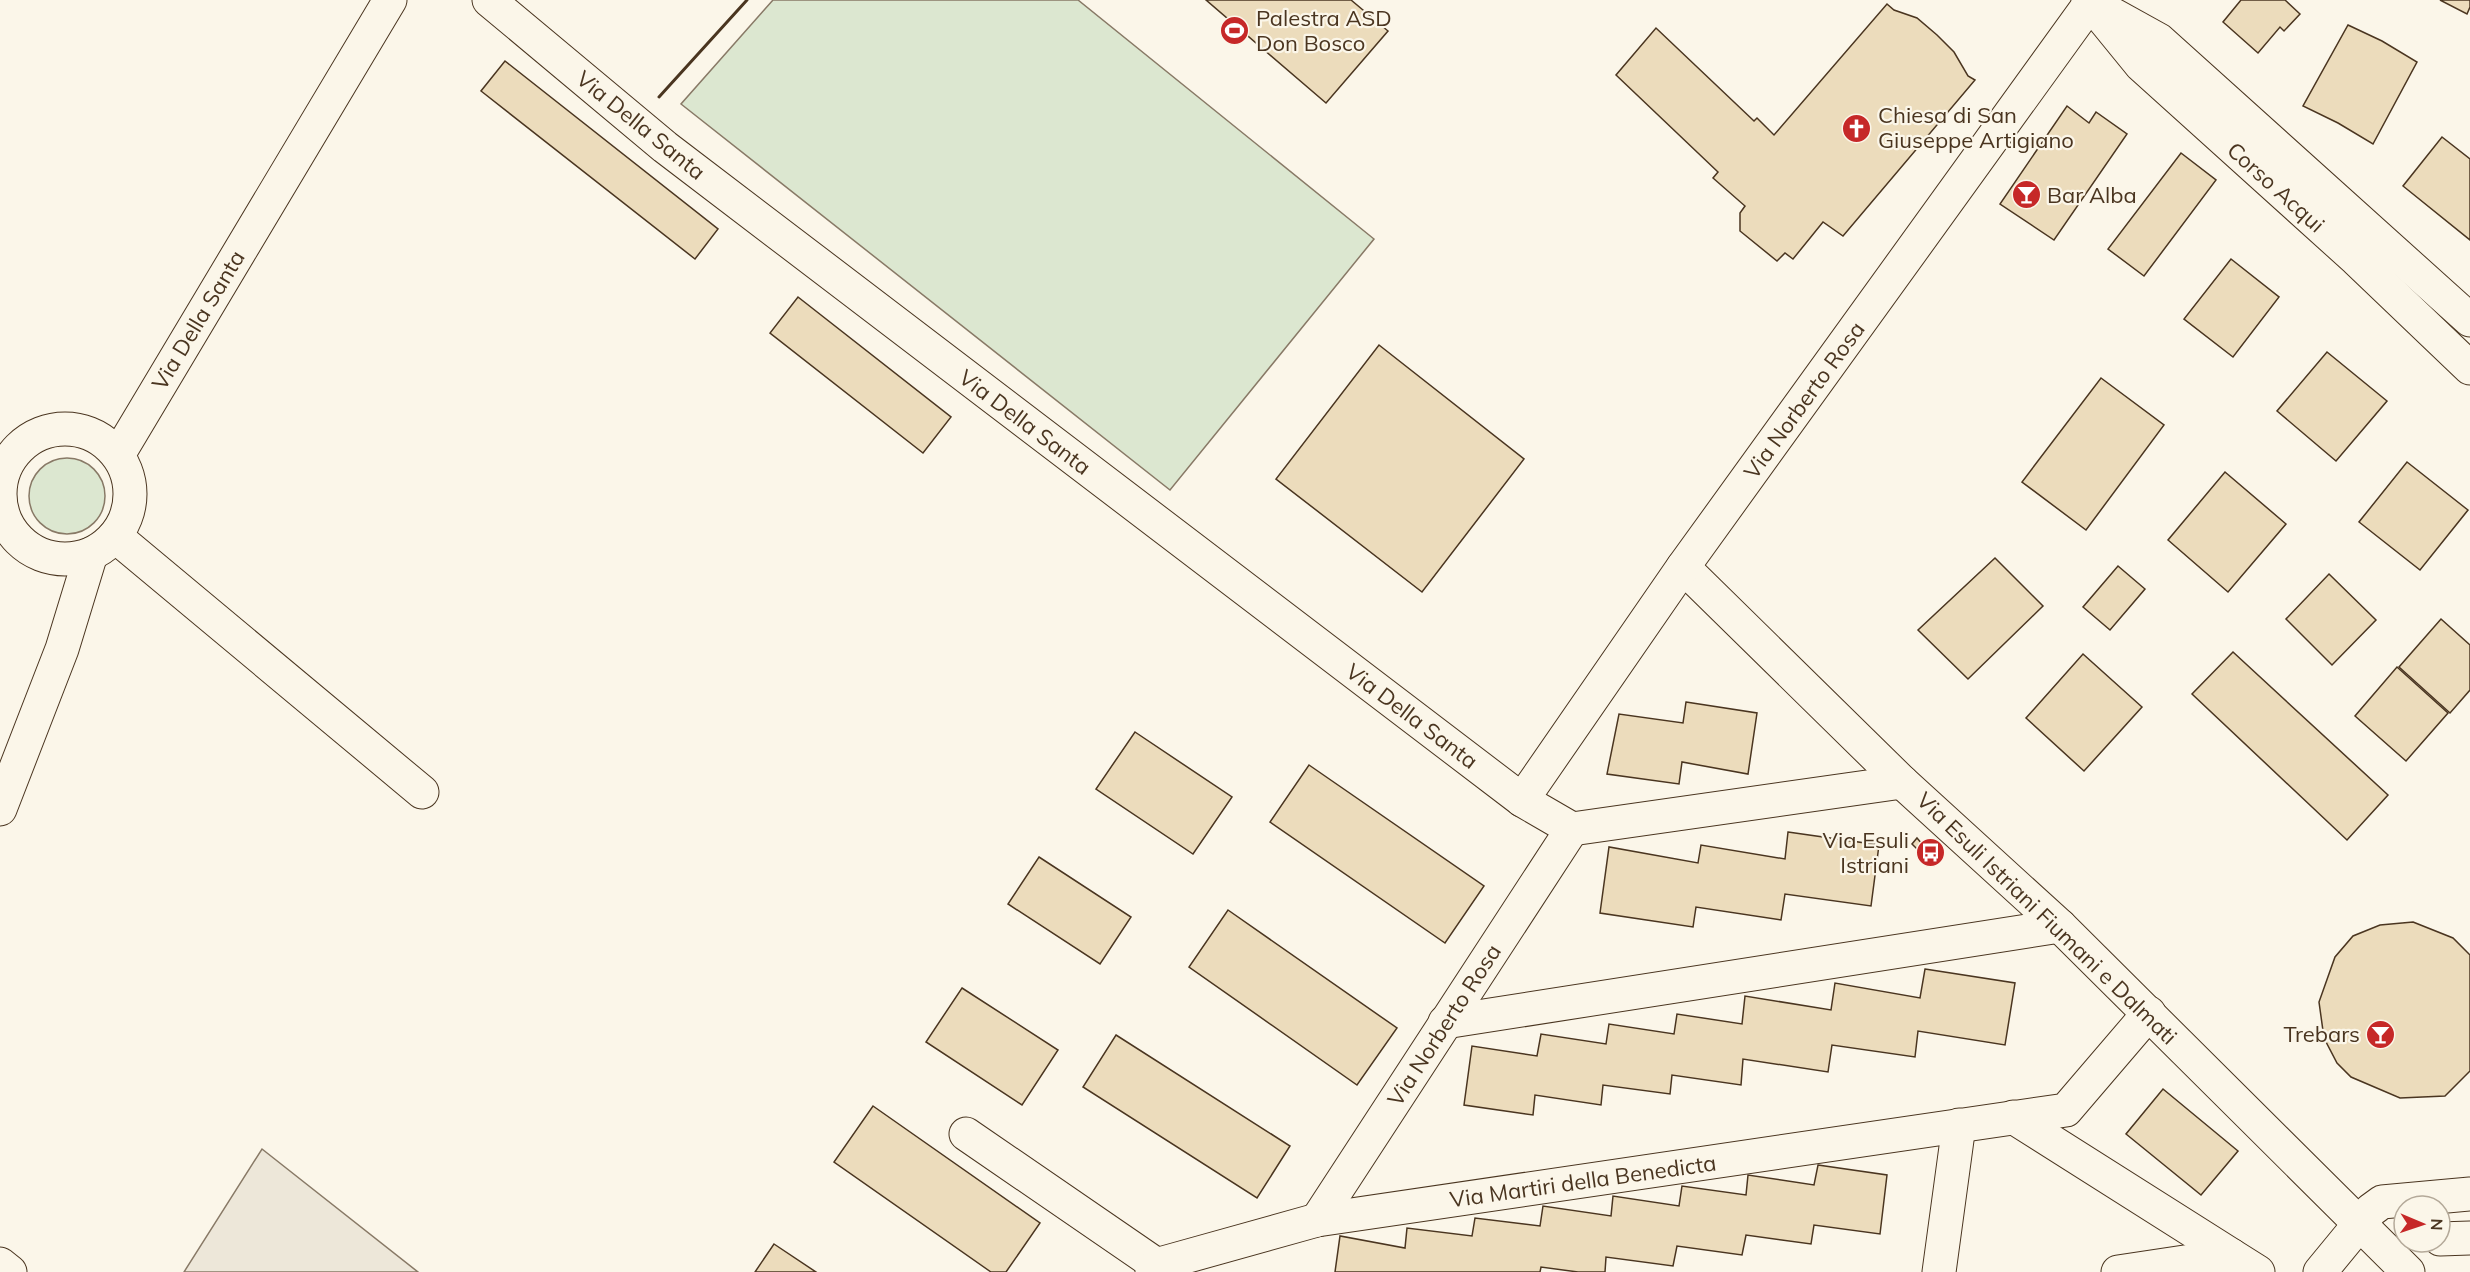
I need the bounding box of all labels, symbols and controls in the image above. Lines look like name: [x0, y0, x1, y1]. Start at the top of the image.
place label: Palestra ASD Don Bosco: [1256, 4, 1392, 57]
sports icon: Palestra ASD Don Bosco: [1219, 15, 1251, 47]
street label: Via Della Santa: [571, 64, 711, 186]
place label: Chiesa di San Giuseppe Artigiano: [1878, 101, 2074, 154]
church icon: Chiesa di San Giuseppe Artigiano: [1841, 112, 1873, 144]
street label: Corso Acqui: [2221, 136, 2331, 238]
bar icon: Bar Alba: [2010, 179, 2042, 211]
place label: Bar Alba: [2047, 181, 2137, 209]
street label: Via Della Santa: [145, 245, 251, 395]
street label: Via Norberto Rosa: [1737, 316, 1871, 484]
street label: Via Della Santa: [953, 363, 1097, 481]
street label: Via Della Santa: [1340, 657, 1484, 775]
street label: Via Esuli Istriani Fiumani e Dalmati: [1911, 786, 2183, 1050]
place label: Via Esuli Istriani: [1823, 826, 1909, 879]
bus stop icon: Via Esuli Istriani: [1914, 837, 1946, 869]
street label: Via Norberto Rosa: [1381, 939, 1507, 1111]
bar icon: Trebars: [2365, 1018, 2397, 1050]
place label: Trebars: [2283, 1020, 2360, 1048]
street label: Via Martiri della Benedicta: [1448, 1148, 1718, 1214]
north arrow: [2392, 1194, 2452, 1254]
text: N: [2427, 1218, 2447, 1231]

